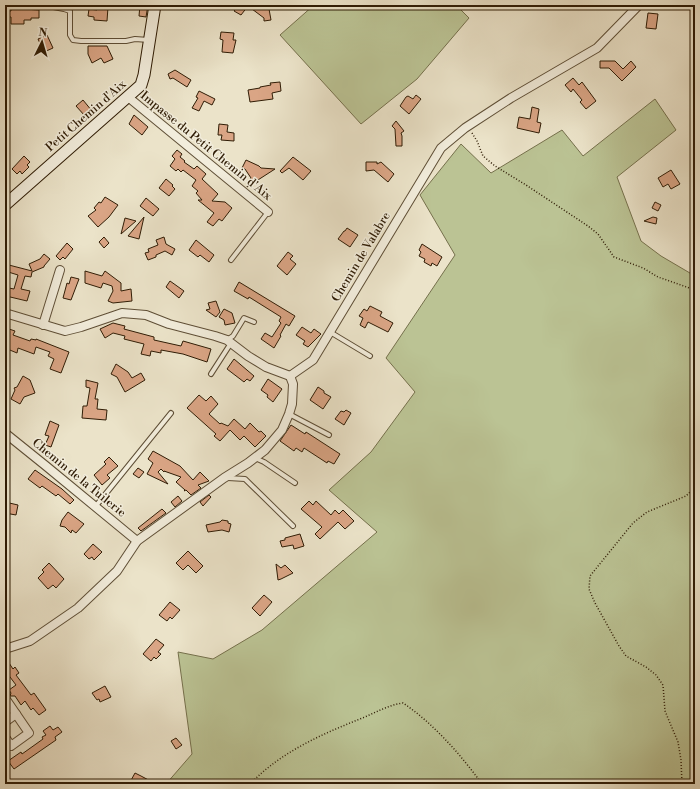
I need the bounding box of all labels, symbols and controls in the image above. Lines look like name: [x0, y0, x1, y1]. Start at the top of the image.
north arrow: [22, 22, 62, 62]
text: N: [38, 26, 48, 40]
street label: Petit Chemin d'Aix: [43, 76, 130, 155]
street label: Impasse du Petit Chemin d'Aix: [137, 88, 275, 204]
street label: Chemin de Valabre: [328, 209, 394, 305]
street label: Chemin de la Tuilerie: [29, 436, 129, 520]

